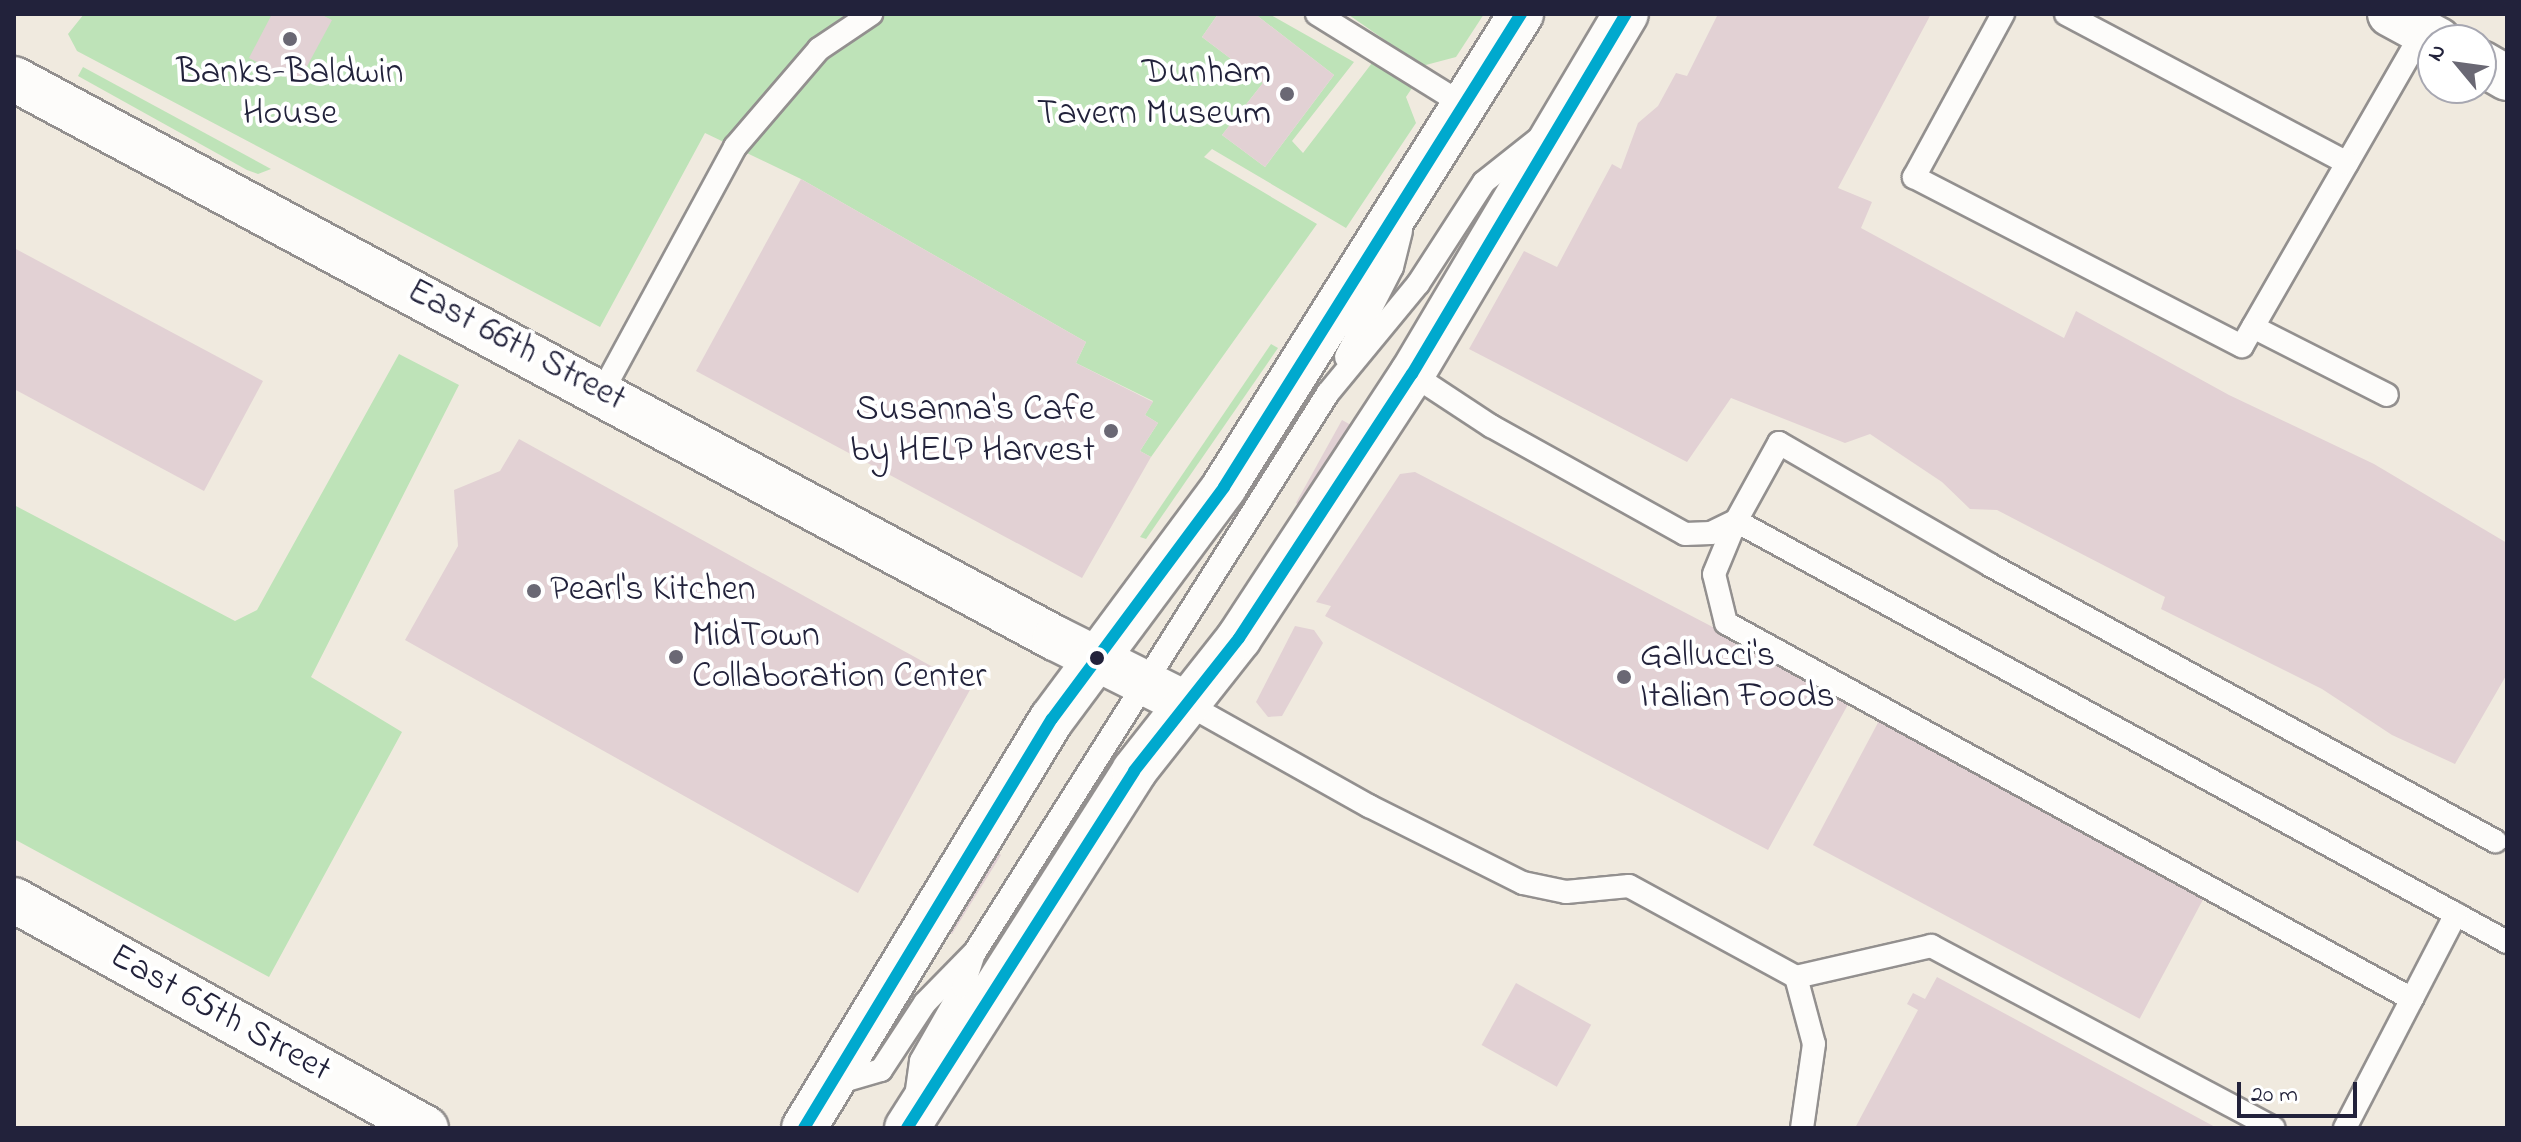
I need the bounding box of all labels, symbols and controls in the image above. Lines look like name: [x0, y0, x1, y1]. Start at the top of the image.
north arrow: [2417, 24, 2497, 104]
marker: Banks-Baldwin House: [281, 30, 299, 48]
text: N: [2420, 39, 2455, 68]
place label: Banks-Baldwin House: [177, 51, 403, 136]
place label: Dunham Tavern Museum: [1037, 51, 1271, 136]
marker: Dunham Tavern Museum: [1278, 85, 1296, 103]
street label: East 66th Street: [399, 270, 633, 422]
place label: Susanna's Cafe by HELP Harvest: [850, 388, 1095, 473]
marker: Susanna's Cafe by HELP Harvest: [1102, 422, 1120, 440]
place label: Pearl's Kitchen: [550, 569, 756, 613]
marker: Pearl's Kitchen: [525, 582, 543, 600]
place label: MidTown Collaboration Center: [692, 614, 986, 699]
place label: Gallucci's Italian Foods: [1640, 634, 1835, 719]
marker: MidTown Collaboration Center: [667, 648, 685, 666]
unlabelled marker: [1089, 650, 1105, 666]
marker: Gallucci's Italian Foods: [1615, 668, 1633, 686]
street label: East 65th Street: [102, 935, 338, 1093]
scale bar: [2241, 1066, 2361, 1116]
text: 20 m: [2251, 1078, 2298, 1113]

